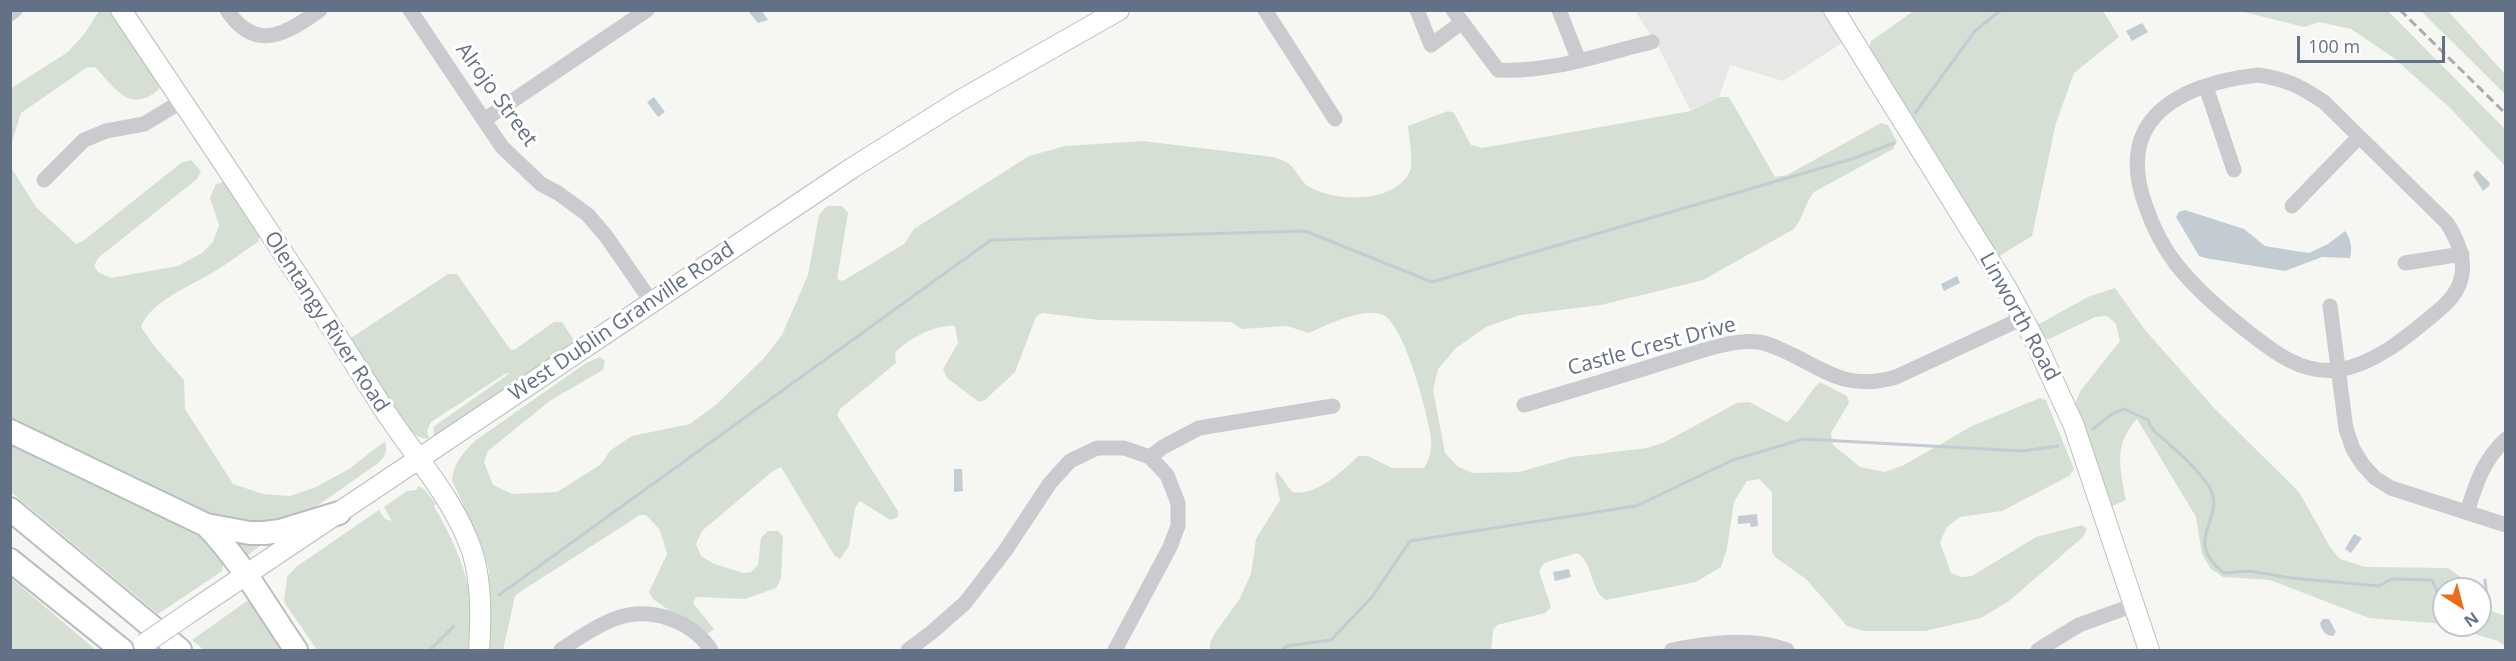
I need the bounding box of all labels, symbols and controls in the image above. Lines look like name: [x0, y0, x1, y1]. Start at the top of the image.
scale bar: [2300, 24, 2448, 62]
text: 100 m: [2308, 34, 2360, 58]
street label: Alrojo Street: [450, 38, 542, 152]
street label: Olentangy River Road: [258, 227, 394, 417]
street label: West Dublin Granville Road: [505, 237, 739, 407]
street label: Linworth Road: [1973, 249, 2065, 385]
street label: Castle Crest Drive: [1565, 312, 1739, 382]
north arrow: [2432, 577, 2492, 637]
text: N: [2460, 607, 2483, 633]

